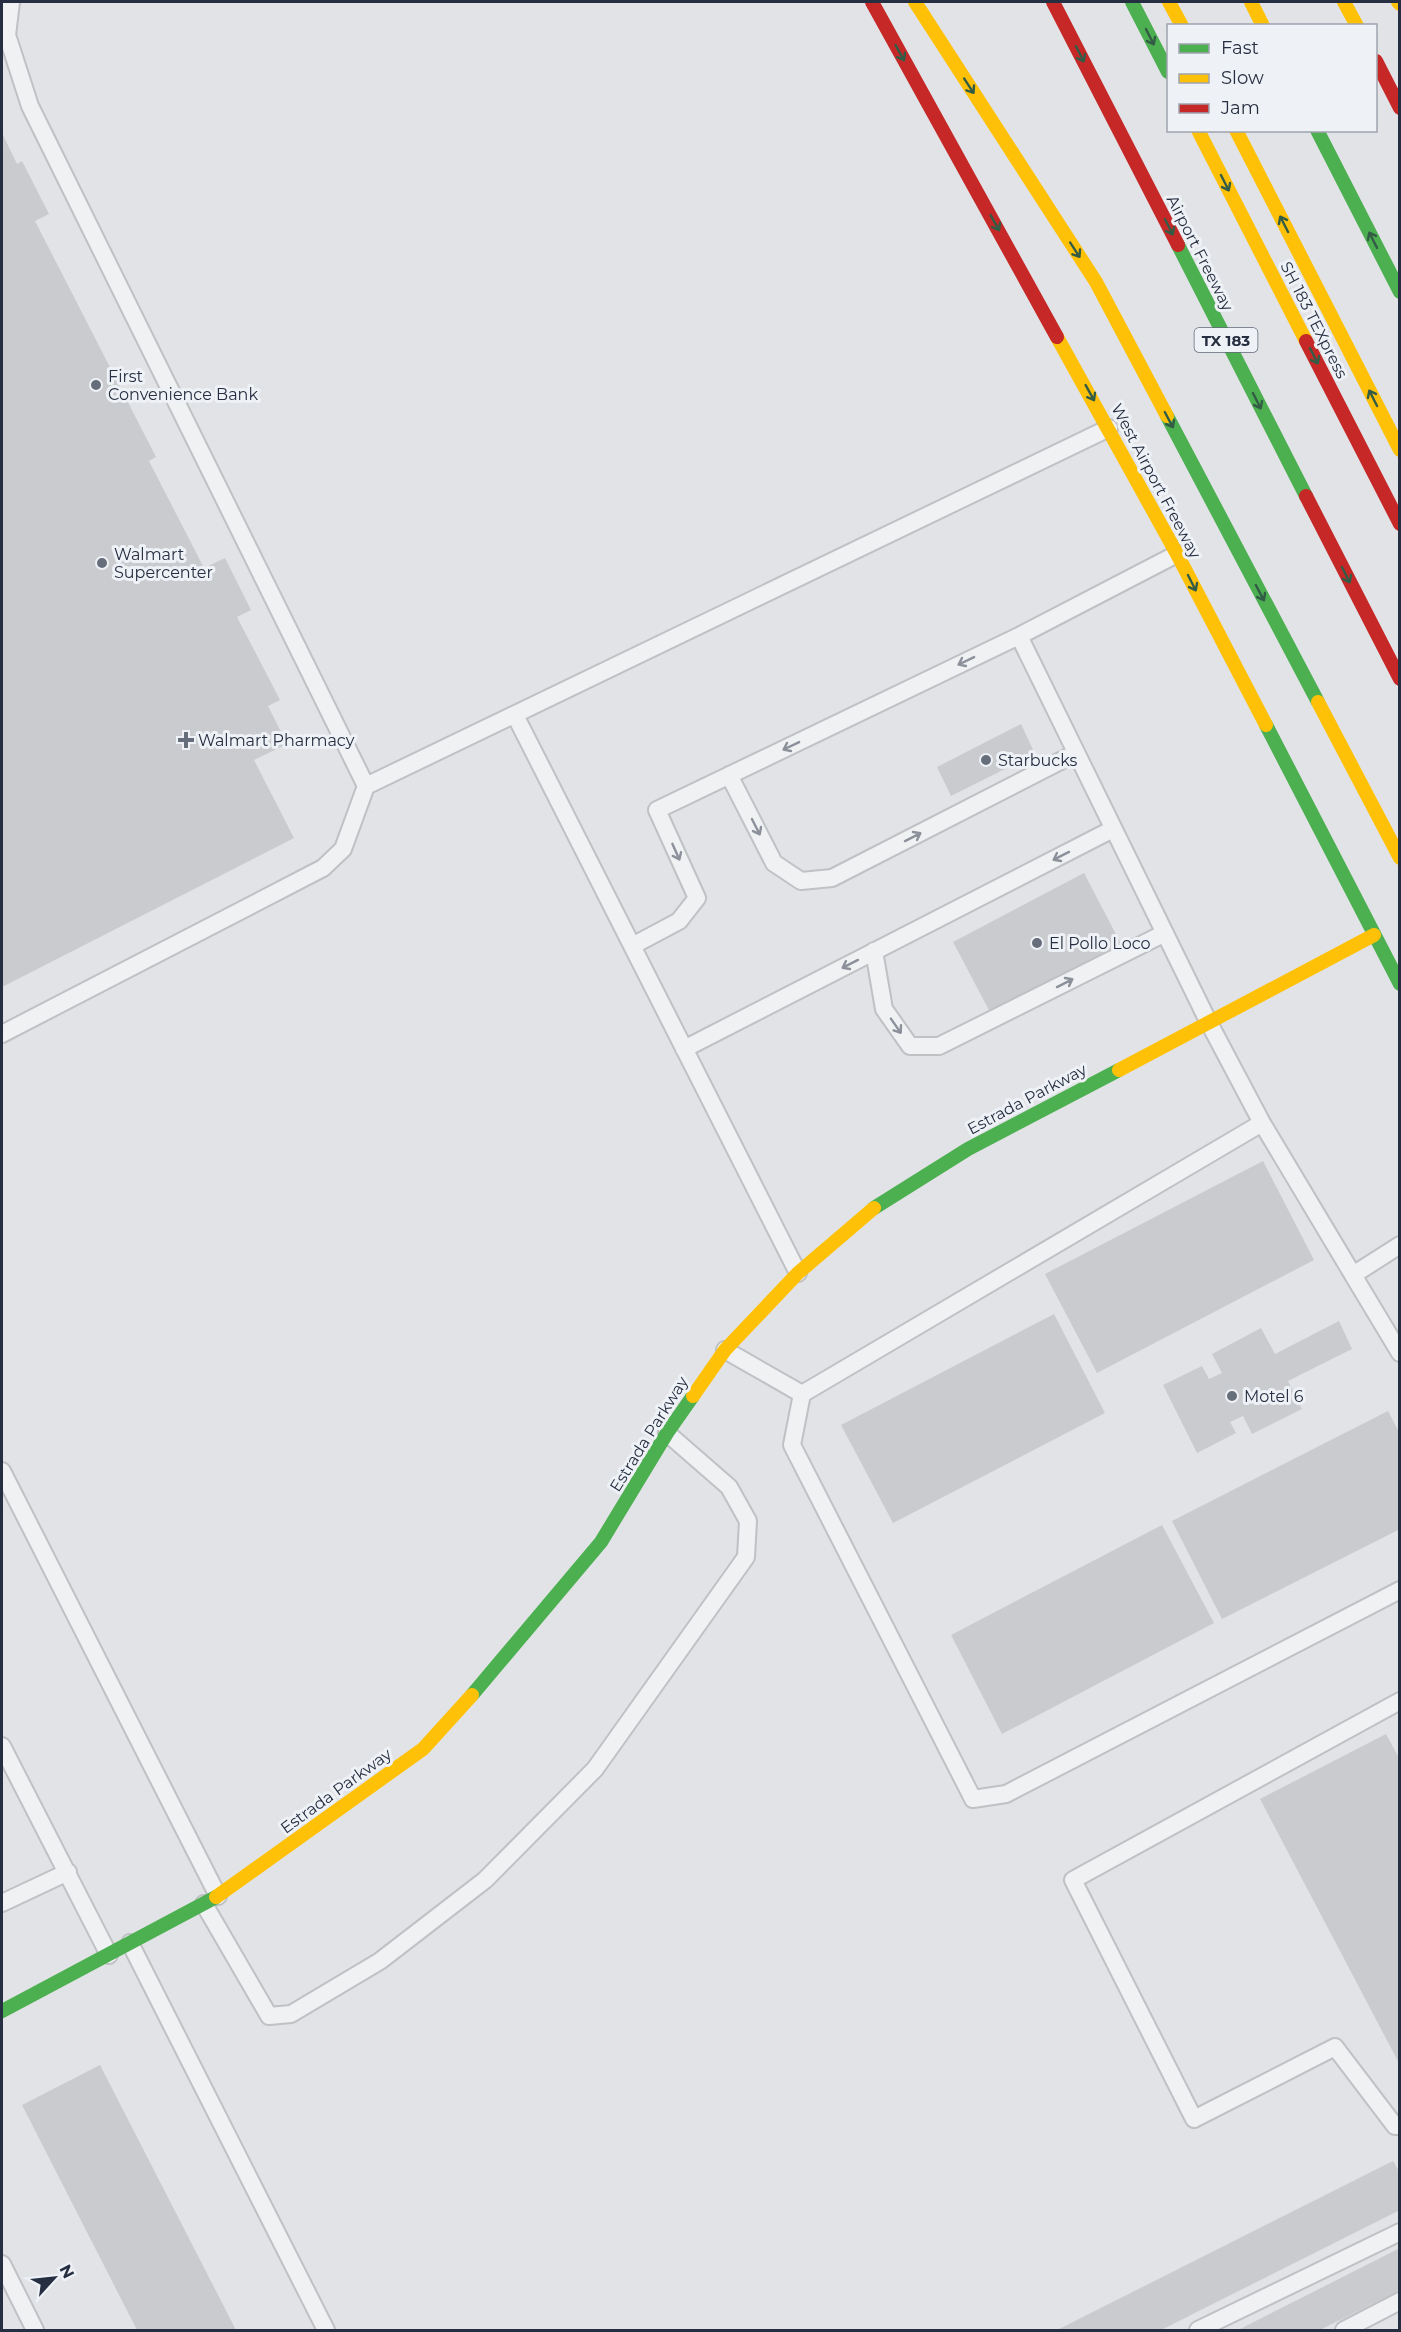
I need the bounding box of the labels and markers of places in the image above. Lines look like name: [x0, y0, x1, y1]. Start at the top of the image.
place label: First Convenience Bank: [108, 367, 258, 404]
marker: First Convenience Bank: [89, 378, 103, 392]
place label: Walmart Supercenter: [114, 545, 213, 582]
marker: Walmart Supercenter: [95, 556, 109, 570]
place label: Walmart Pharmacy: [198, 731, 355, 750]
marker: Walmart Pharmacy: [179, 733, 193, 747]
place label: Starbucks: [998, 751, 1078, 770]
marker: Starbucks: [979, 753, 993, 767]
place label: El Pollo Loco: [1049, 934, 1151, 953]
marker: El Pollo Loco: [1030, 936, 1044, 950]
place label: Motel 6: [1244, 1387, 1304, 1406]
marker: Motel 6: [1225, 1389, 1239, 1403]

